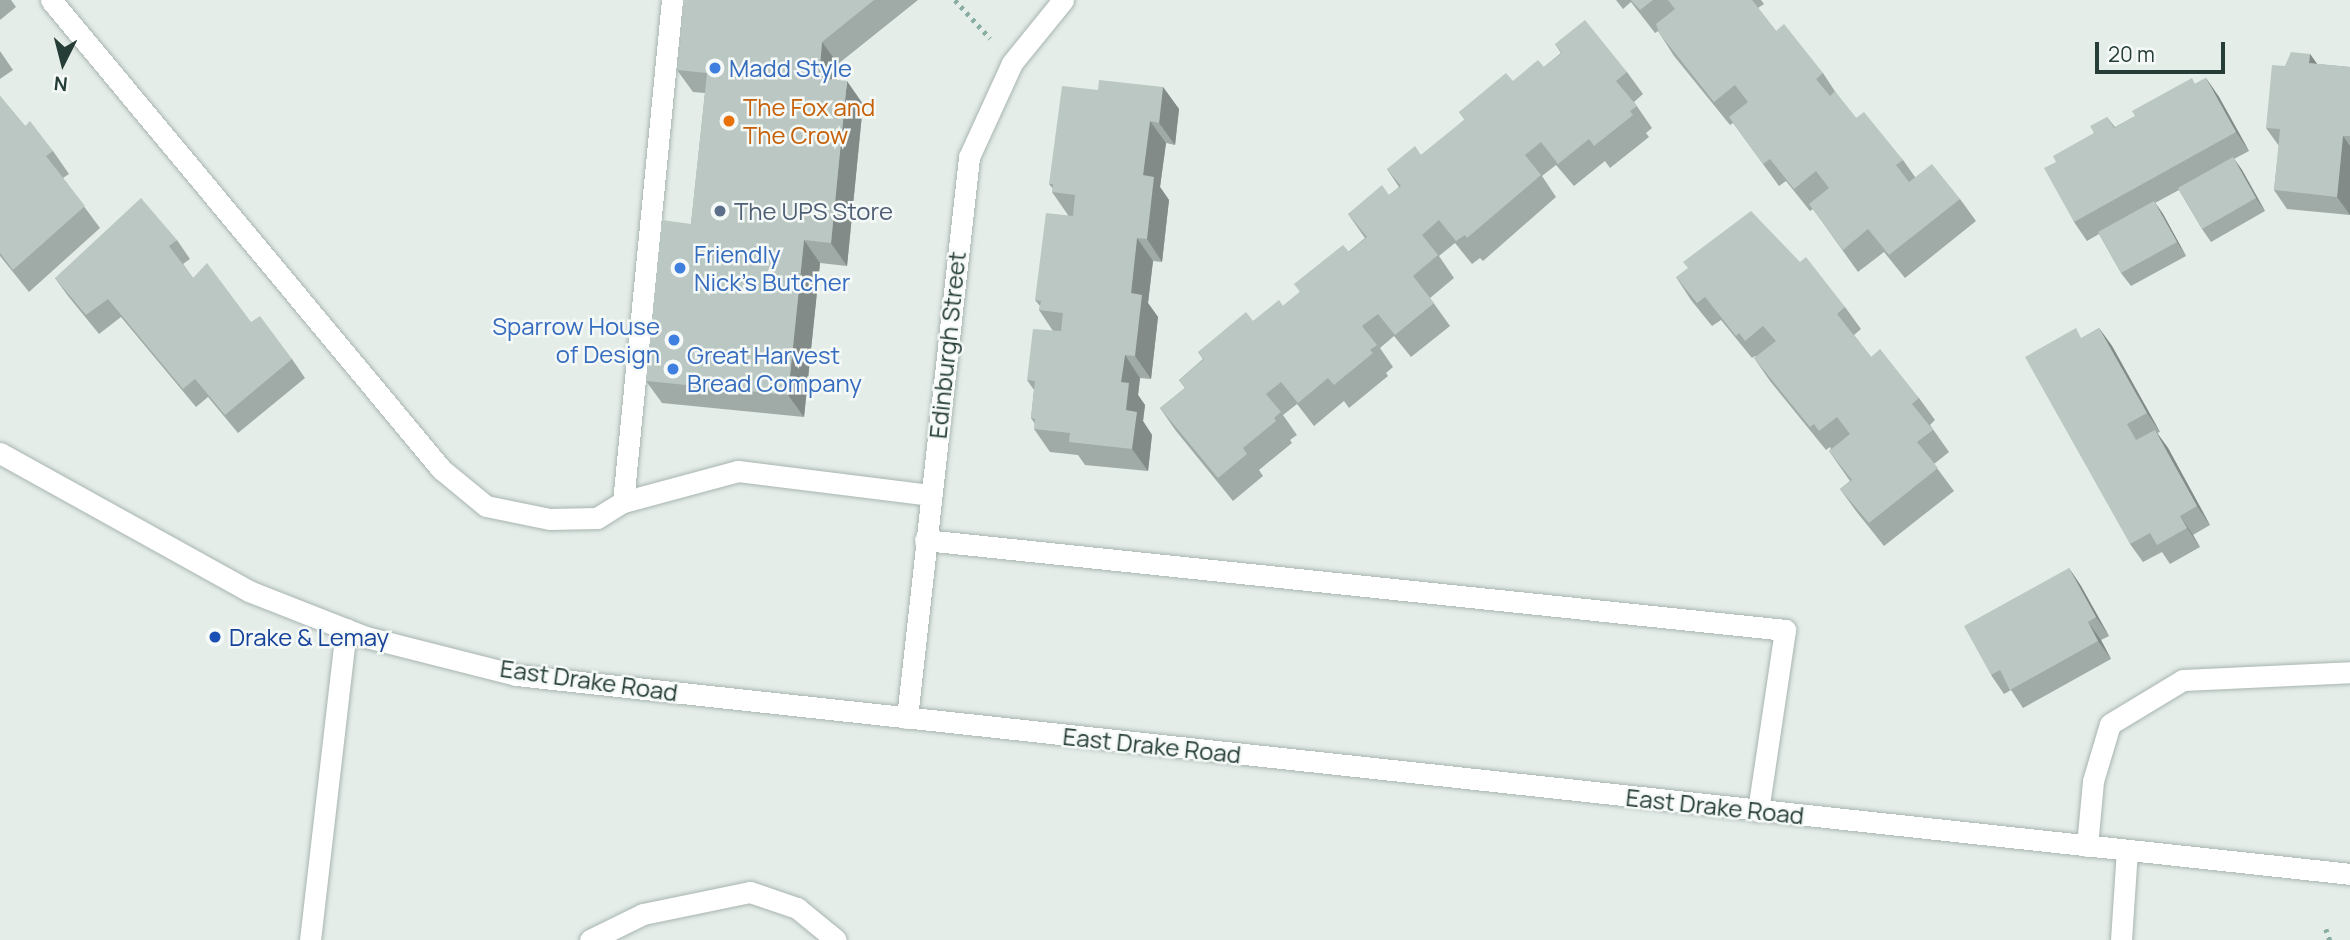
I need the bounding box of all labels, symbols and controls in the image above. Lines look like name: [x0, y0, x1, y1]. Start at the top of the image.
north arrow: [28, 28, 98, 98]
scale bar: [2098, 28, 2228, 72]
text: 20 m: [2108, 40, 2155, 68]
place label: Madd Style: [729, 54, 852, 82]
marker: Madd Style: [707, 60, 723, 76]
text: N: [53, 70, 69, 98]
place label: The Fox and The Crow: [743, 93, 875, 149]
marker: The Fox and The Crow: [721, 113, 737, 129]
place label: The UPS Store: [734, 197, 893, 225]
marker: The UPS Store: [712, 203, 728, 219]
place label: Friendly Nick's Butcher: [694, 240, 850, 296]
street label: Edinburgh Street: [923, 250, 971, 440]
marker: Friendly Nick's Butcher: [672, 260, 688, 276]
place label: Sparrow House of Design: [492, 312, 660, 368]
marker: Sparrow House of Design: [666, 332, 682, 348]
place label: Great Harvest Bread Company: [687, 341, 862, 397]
marker: Great Harvest Bread Company: [665, 361, 681, 377]
place label: Drake & Lemay: [229, 623, 389, 651]
marker: Drake & Lemay: [207, 629, 223, 645]
street label: East Drake Road: [498, 653, 680, 707]
street label: East Drake Road: [1061, 721, 1243, 769]
street label: East Drake Road: [1624, 782, 1806, 830]

